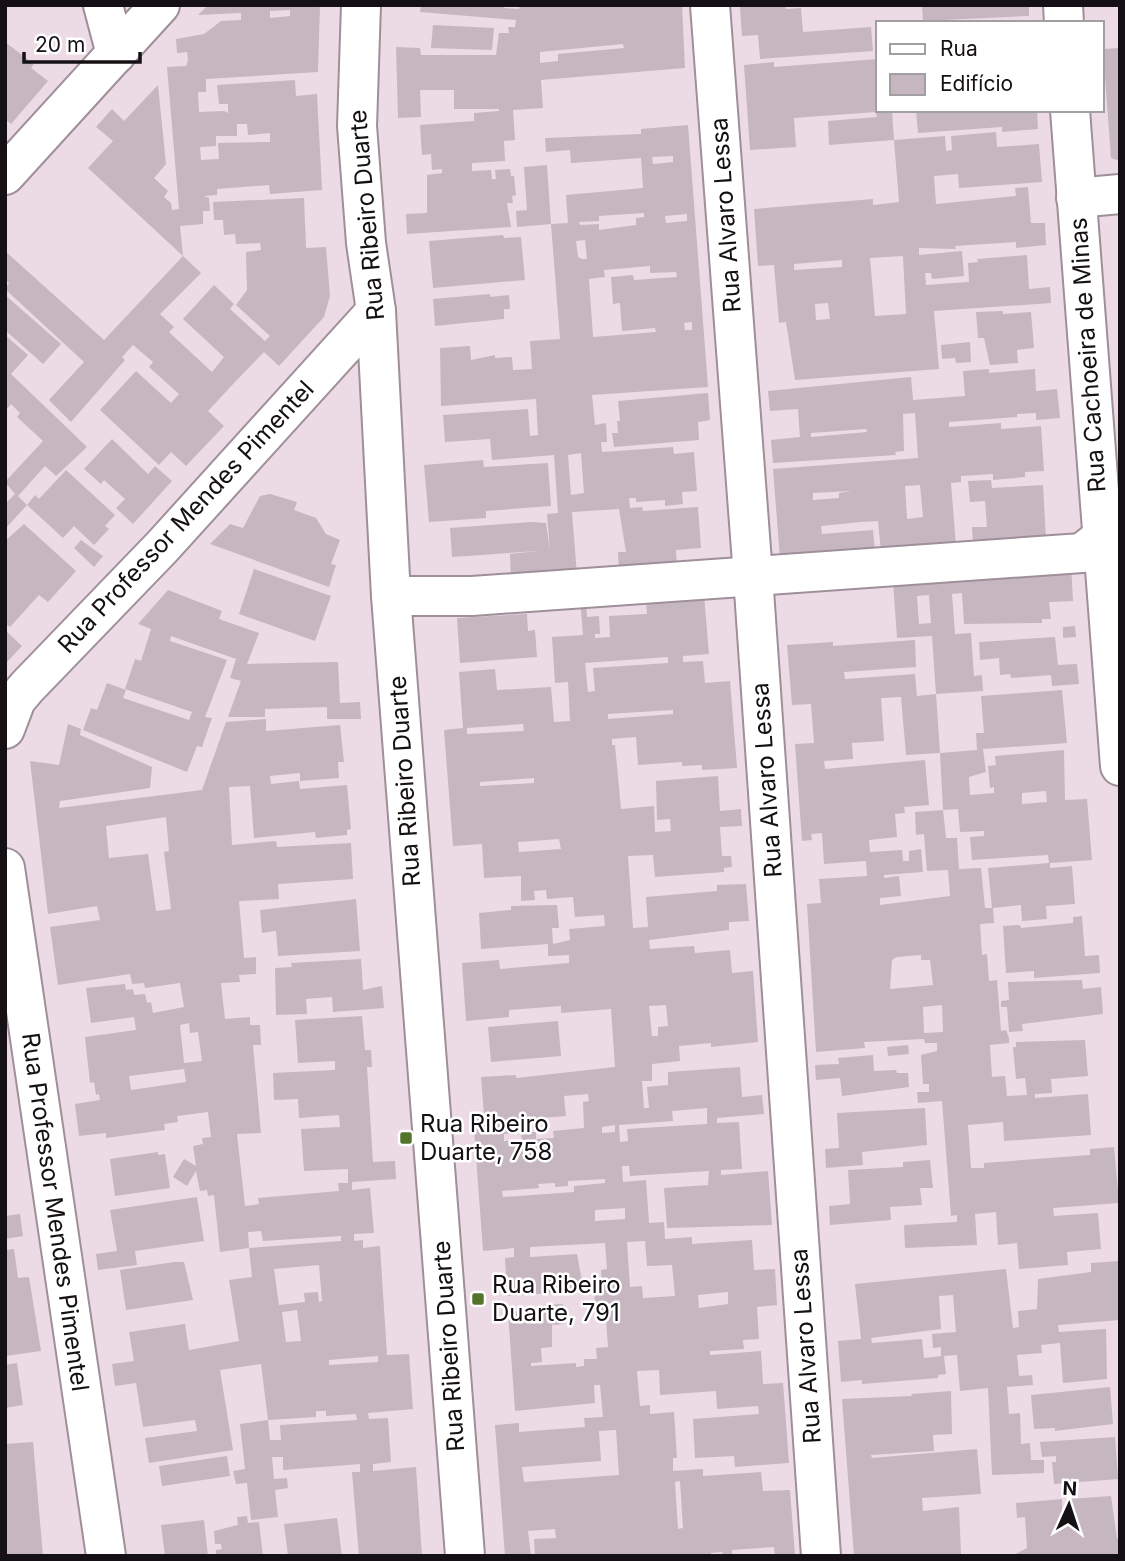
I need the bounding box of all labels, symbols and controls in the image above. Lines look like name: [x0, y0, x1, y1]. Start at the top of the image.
scale bar: [24, 21, 140, 65]
legend: [876, 21, 1104, 112]
text: 20 m: [35, 32, 85, 57]
text: Rua: [940, 36, 978, 61]
text: Edifício: [940, 71, 1013, 96]
street label: Rua Ribeiro Duarte: [343, 108, 390, 322]
street label: Rua Alvaro Lessa: [704, 117, 747, 313]
street label: Rua Cachoeira de Minas: [1063, 217, 1112, 493]
street label: Rua Professor Mendes Pimentel: [52, 375, 320, 659]
street label: Rua Ribeiro Duarte: [383, 675, 426, 887]
street label: Rua Alvaro Lessa: [745, 682, 788, 878]
street label: Rua Professor Mendes Pimentel: [16, 1031, 95, 1393]
place label: Rua Ribeiro Duarte, 758: [420, 1109, 552, 1166]
marker: Rua Ribeiro Duarte, 758: [398, 1130, 414, 1146]
street label: Rua Ribeiro Duarte: [427, 1240, 470, 1452]
street label: Rua Alvaro Lessa: [784, 1248, 827, 1444]
place label: Rua Ribeiro Duarte, 791: [492, 1270, 621, 1327]
marker: Rua Ribeiro Duarte, 791: [470, 1291, 486, 1307]
north arrow: [1034, 1470, 1104, 1540]
text: N: [1062, 1477, 1078, 1500]

